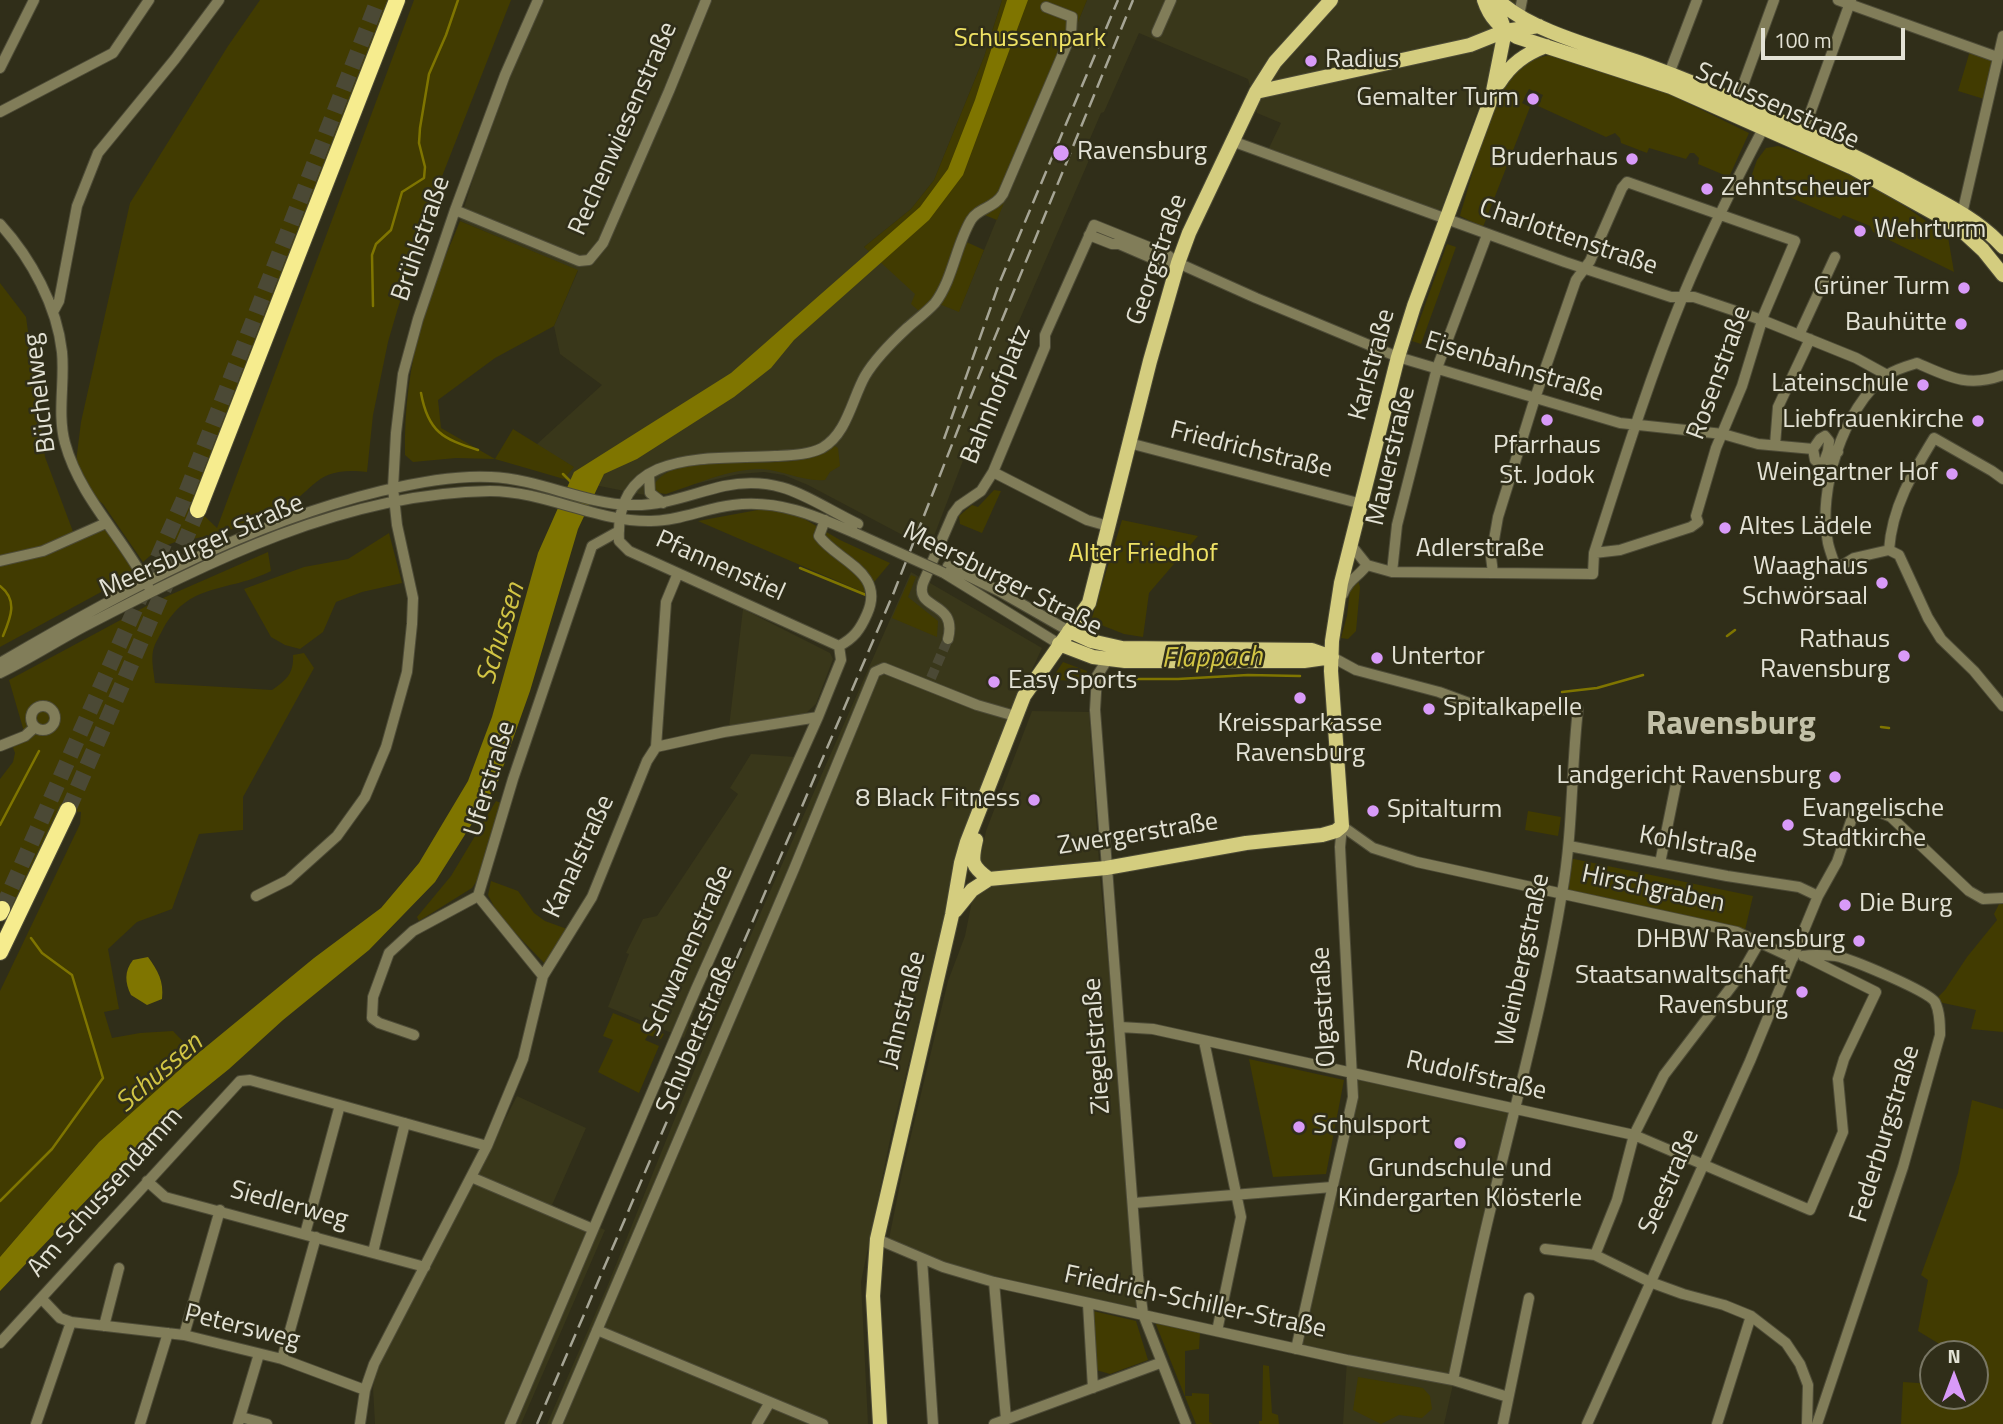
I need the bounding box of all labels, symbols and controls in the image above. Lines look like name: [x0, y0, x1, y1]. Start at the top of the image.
scale bar: [1765, 14, 1909, 58]
street label: Rechenwiesenstraße: [563, 17, 685, 241]
park label: Schussenpark: [954, 24, 1106, 56]
text: 100 m: [1774, 24, 1831, 56]
place label: Radius: [1325, 45, 1399, 77]
marker: Radius: [1303, 53, 1319, 69]
street label: Schussenstraße: [1690, 57, 1864, 157]
place label: Gemalter Turm: [1356, 83, 1519, 115]
marker: Gemalter Turm: [1525, 91, 1541, 107]
place label: Ravensburg: [1077, 137, 1207, 169]
marker: Ravensburg: [1051, 143, 1071, 163]
place label: Bruderhaus: [1490, 143, 1618, 175]
marker: Bruderhaus: [1624, 151, 1640, 167]
street label: Brühlstraße: [386, 172, 458, 306]
place label: Zehntscheuer: [1721, 173, 1871, 205]
marker: Zehntscheuer: [1699, 181, 1715, 197]
street label: Georgstraße: [1121, 190, 1195, 330]
street label: Charlottenstraße: [1475, 193, 1661, 283]
place label: Wehrturm: [1874, 215, 1986, 247]
marker: Wehrturm: [1852, 223, 1868, 239]
place label: Grüner Turm: [1813, 272, 1950, 304]
marker: Grüner Turm: [1956, 280, 1972, 296]
street label: Rosenstraße: [1681, 302, 1759, 444]
street label: Karlstraße: [1343, 306, 1403, 424]
place label: Bauhütte: [1845, 308, 1947, 340]
marker: Bauhütte: [1953, 316, 1969, 332]
street label: Bahnhofplatz: [955, 321, 1039, 469]
street label: Eisenbahnstraße: [1421, 326, 1607, 410]
street label: Büchelweg: [18, 331, 64, 455]
place label: Lateinschule: [1771, 369, 1909, 401]
marker: Lateinschule: [1915, 377, 1931, 393]
street label: Mauerstraße: [1361, 383, 1423, 529]
place label: Liebfrauenkirche: [1782, 405, 1964, 437]
marker: Pfarrhaus St. Jodok: [1539, 412, 1555, 428]
marker: Liebfrauenkirche: [1970, 413, 1986, 429]
street label: Friedrichstraße: [1167, 416, 1335, 486]
place label: Pfarrhaus St. Jodok: [1493, 431, 1601, 492]
place label: Weingartner Hof: [1757, 458, 1938, 490]
marker: Weingartner Hof: [1944, 466, 1960, 482]
street label: Meersburger Straße: [95, 488, 309, 606]
place label: Altes Lädele: [1739, 512, 1872, 544]
street label: Meersburger Straße: [897, 516, 1107, 644]
marker: Altes Lädele: [1717, 520, 1733, 536]
street label: Pfannenstiel: [651, 525, 789, 609]
street label: Adlerstraße: [1416, 534, 1544, 566]
park label: Alter Friedhof: [1068, 539, 1218, 571]
place label: Waaghaus Schwörsaal: [1742, 552, 1868, 614]
marker: Waaghaus Schwörsaal: [1874, 575, 1890, 591]
water label: Schussen: [471, 579, 533, 689]
place label: Rathaus Ravensburg: [1760, 625, 1890, 686]
water label: Flappach: [1161, 641, 1263, 677]
place label: Untertor: [1391, 642, 1485, 674]
marker: Rathaus Ravensburg: [1896, 648, 1912, 664]
marker: Untertor: [1369, 650, 1385, 666]
place label: Easy Sports: [1008, 666, 1137, 698]
marker: Easy Sports: [986, 674, 1002, 690]
marker: Kreissparkasse Ravensburg: [1292, 690, 1308, 706]
place label: Spitalkapelle: [1443, 693, 1582, 725]
marker: Spitalkapelle: [1421, 701, 1437, 717]
district label: Ravensburg: [1646, 706, 1816, 746]
place label: Kreissparkasse Ravensburg: [1218, 709, 1382, 770]
street label: Uferstraße: [459, 718, 523, 840]
place label: Landgericht Ravensburg: [1557, 761, 1821, 793]
marker: Landgericht Ravensburg: [1827, 769, 1843, 785]
place label: 8 Black Fitness: [855, 784, 1020, 816]
street label: Kanalstraße: [538, 791, 622, 923]
marker: 8 Black Fitness: [1026, 792, 1042, 808]
place label: Evangelische Stadtkirche: [1802, 794, 1944, 856]
place label: Spitalturm: [1387, 795, 1502, 827]
marker: Spitalturm: [1365, 803, 1381, 819]
street label: Zwergerstraße: [1056, 807, 1220, 863]
marker: Evangelische Stadtkirche: [1780, 817, 1796, 833]
street label: Kohlstraße: [1637, 820, 1759, 872]
street label: Schwanenstraße: [637, 860, 741, 1042]
street label: Hirschgraben: [1578, 860, 1728, 920]
street label: Weinbergstraße: [1490, 871, 1558, 1049]
place label: Die Burg: [1859, 889, 1952, 921]
marker: Die Burg: [1837, 897, 1853, 913]
place label: DHBW Ravensburg: [1636, 925, 1845, 957]
marker: DHBW Ravensburg: [1851, 933, 1867, 949]
street label: Olgastraße: [1306, 946, 1344, 1068]
street label: Jahnstraße: [874, 948, 934, 1072]
street label: Schubertstraße: [651, 951, 745, 1119]
place label: Staatsanwaltschaft Ravensburg: [1575, 961, 1788, 1023]
street label: Ziegelstraße: [1078, 977, 1118, 1115]
marker: Staatsanwaltschaft Ravensburg: [1794, 984, 1810, 1000]
water label: Schussen: [110, 1027, 210, 1121]
street label: Federburgstraße: [1844, 1042, 1928, 1226]
street label: Rudolfstraße: [1403, 1046, 1549, 1108]
street label: Am Schussendamm: [22, 1102, 190, 1284]
place label: Schulsport: [1313, 1111, 1430, 1143]
marker: Schulsport: [1291, 1119, 1307, 1135]
street label: Seestraße: [1633, 1125, 1707, 1239]
marker: Grundschule und Kindergarten Klösterle: [1452, 1135, 1468, 1151]
place label: Grundschule und Kindergarten Klösterle: [1338, 1154, 1582, 1216]
street label: Siedlerweg: [227, 1175, 351, 1237]
street label: Friedrich-Schiller-Straße: [1061, 1260, 1329, 1346]
street label: Petersweg: [181, 1299, 303, 1357]
north arrow: [1919, 1340, 1989, 1410]
text: N: [1947, 1341, 1961, 1370]

